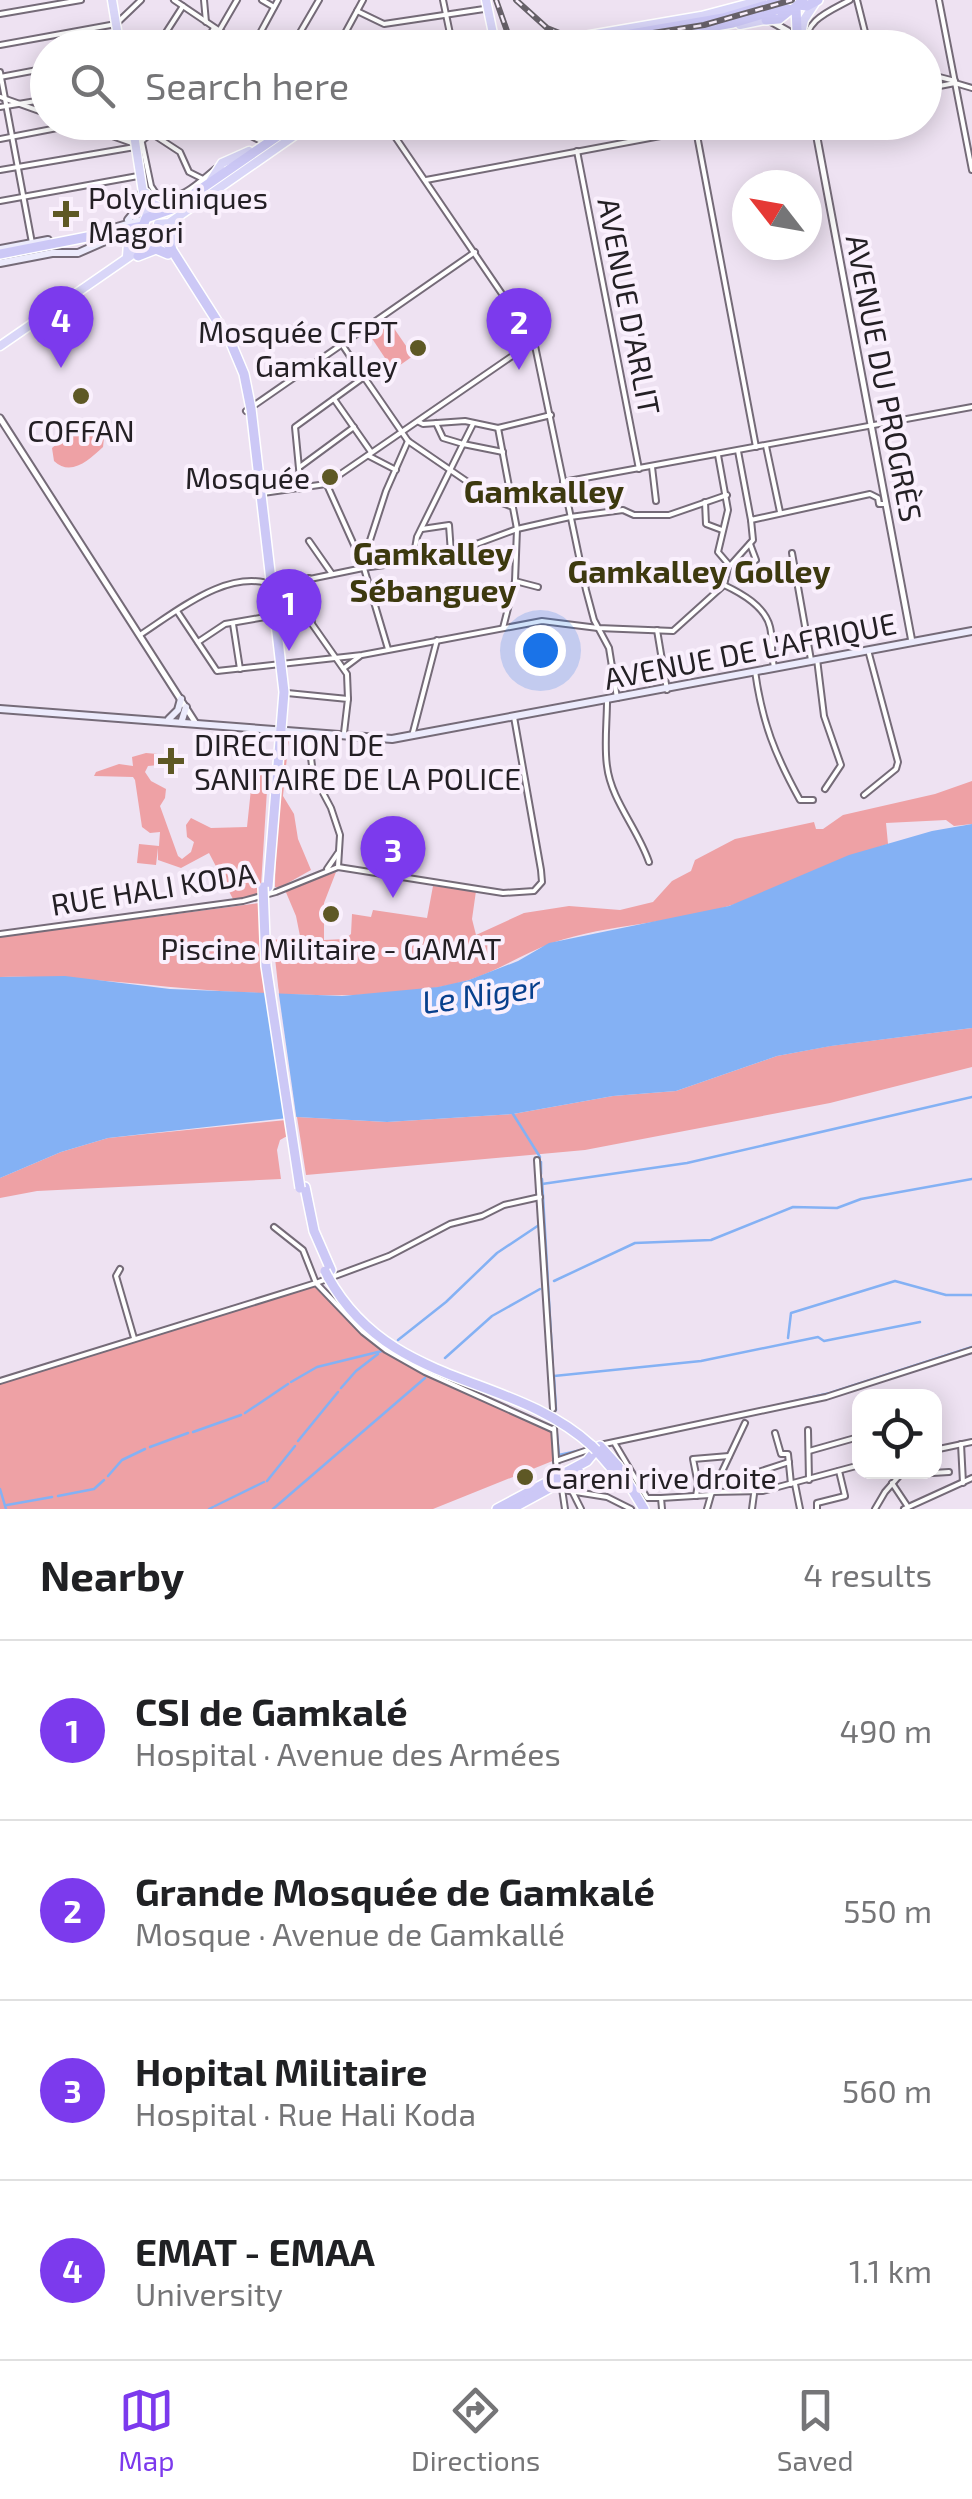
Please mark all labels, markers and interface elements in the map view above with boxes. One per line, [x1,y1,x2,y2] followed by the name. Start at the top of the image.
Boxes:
[30,30,942,140] search box
[65,58,120,113] icon: search
[145,62,349,108] text: Search here
[732,170,822,260] north arrow
[88,179,268,249] place label: Polycliniques Magori
[591,194,669,418] street label: AVENUE D'ARLIT
[53,201,79,227] marker: Polycliniques Magori
[840,232,930,524] street label: AVENUE DU PROGRÈS
[28,286,94,368] pin: 4
[486,288,552,370] pin: 2
[198,313,398,383] place label: Mosquée CFPT Gamkalley
[407,337,429,359] marker: Mosquée CFPT Gamkalley
[70,385,92,407] marker: COFFAN
[27,412,135,448] place label: COFFAN
[185,459,310,495] place label: Mosquée
[319,466,341,488] marker: Mosquée
[464,471,624,510] district label: Gamkalley
[350,533,516,609] district label: Gamkalley Sébanguey
[567,551,831,590] district label: Gamkalley Golley
[256,568,322,651] pin: 1
[601,604,899,696] street label: AVENUE DE L'AFRIQUE
[515,625,566,676] your location
[194,726,521,796] place label: DIRECTION DE SANITAIRE DE LA POLICE
[158,748,184,774] marker: DIRECTION DE SANITAIRE DE LA POLICE
[360,816,426,898] pin: 3
[48,854,258,922] street label: RUE HALI KODA
[320,903,342,925] marker: Piscine Militaire - GAMAT
[161,930,501,966] place label: Piscine Militaire - GAMAT
[419,966,544,1021] water label: Le Niger
[852,1389,942,1479] map controls
[852,1389,942,1479] button: locate
[545,1459,777,1495] place label: Careni rive droite
[514,1466,536,1488] marker: Careni rive droite
[40,1549,184,1599] text: Nearby
[803,1555,932,1593] text: 4 results
[135,1688,408,1734] text: CSI de Gamkalé
[66,1711,79,1749] text: 1
[840,1711,932,1749] text: 490 m
[135,1734,561,1772] text: Hospital · Avenue des Armées
[135,1868,655,1914] text: Grande Mosquée de Gamkalé
[63,1891,82,1929] text: 2
[843,1891,932,1929] text: 550 m
[135,1914,565,1952] text: Mosque · Avenue de Gamkallé
[135,2048,427,2094] text: Hopital Militaire
[63,2071,82,2109] text: 3
[842,2071,932,2109] text: 560 m
[135,2094,476,2132] text: Hospital · Rue Hali Koda
[135,2228,375,2274] text: EMAT - EMAA
[62,2251,83,2289] text: 4
[849,2251,932,2289] text: 1.1 km
[135,2274,283,2312] text: University
[118,2383,174,2477] tab: Map
[411,2383,540,2477] tab: Directions
[777,2383,854,2477] tab: Saved

